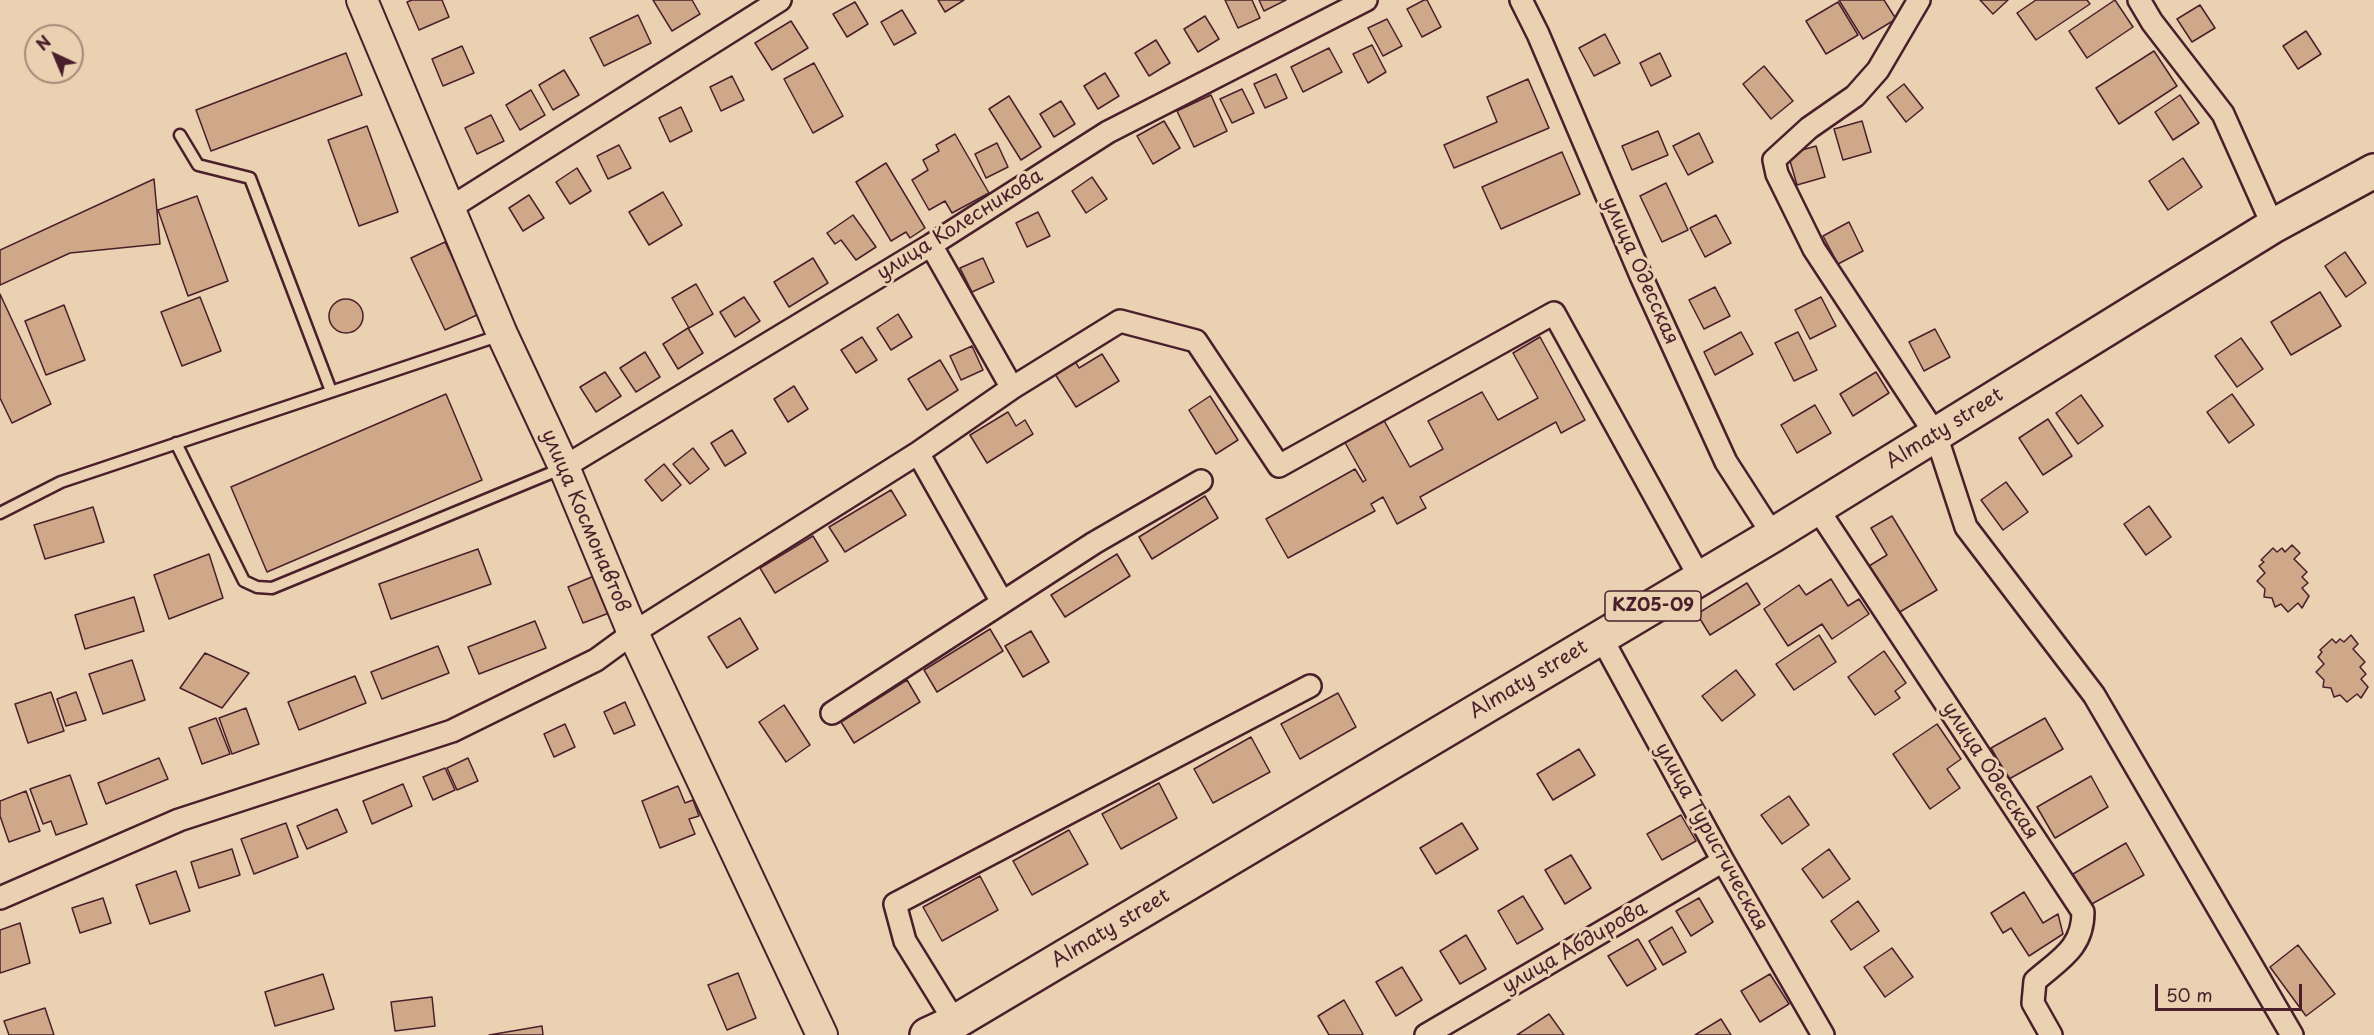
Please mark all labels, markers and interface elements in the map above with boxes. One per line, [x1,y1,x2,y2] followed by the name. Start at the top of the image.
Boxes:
[24,24,84,84] north arrow
[30,29,56,56] text: N
[873,164,1047,286] street label: улица Колесникова
[1597,194,1683,348] street label: улица Одесская
[1882,383,2008,475] street label: Almaty street
[536,426,634,616] street label: улица Космонавтов
[1605,591,1701,621] road number: KZ05-09
[1466,635,1592,725] street label: Almaty street
[1937,698,2043,844] street label: улица Одесская
[1649,739,1773,935] street label: улица Туристическая
[1048,884,1174,974] street label: Almaty street
[1498,897,1652,999] street label: улица Абдирова
[2158,972,2305,1010] scale bar
[2166,981,2213,1008] text: 50 m

